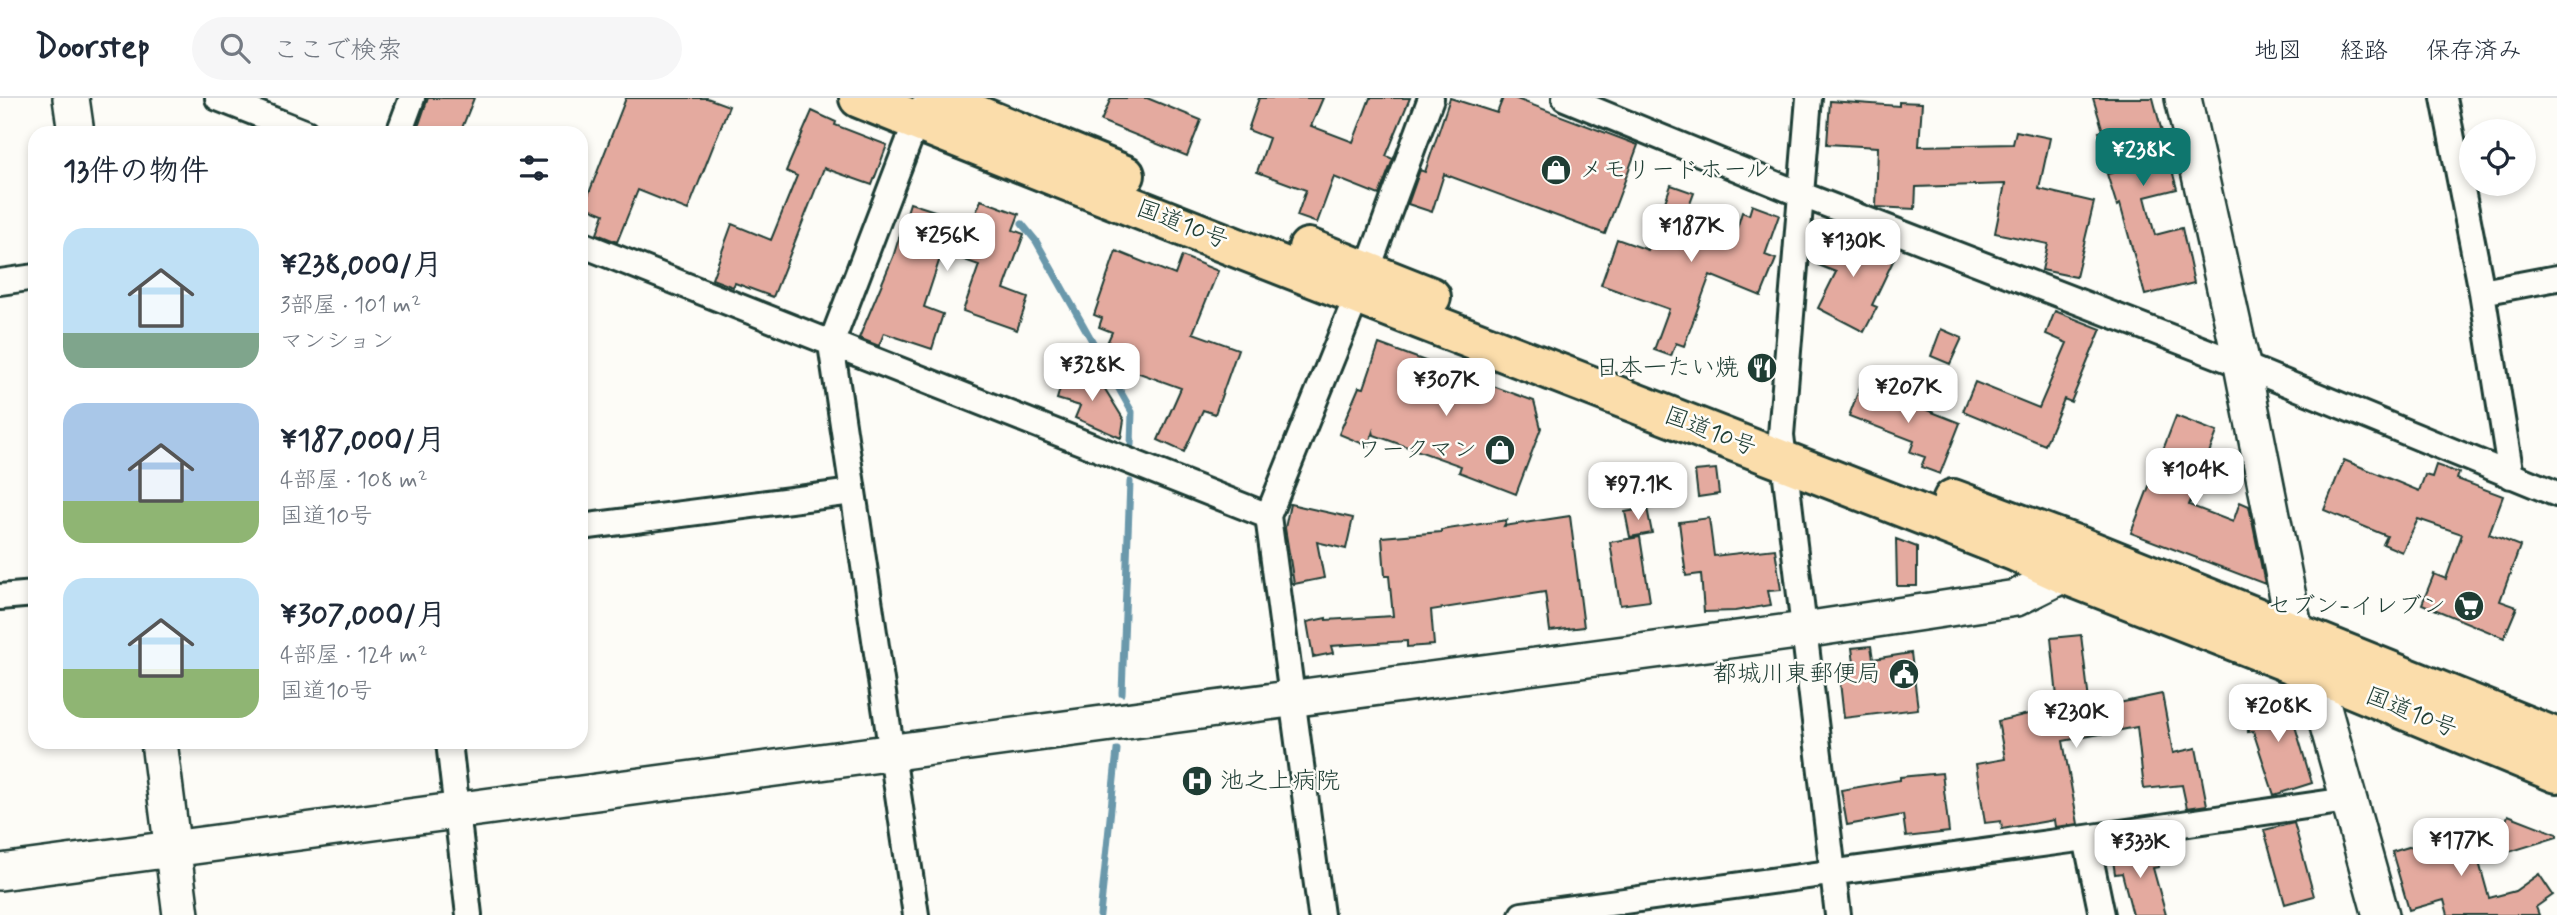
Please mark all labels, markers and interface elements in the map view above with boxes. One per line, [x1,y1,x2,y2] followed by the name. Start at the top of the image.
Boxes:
[192,17,682,80] search box
[35,26,150,70] text: Doorstep
[216,29,254,67] icon: search
[272,34,402,68] text: ここで検索
[2254,36,2302,67] text: 地図
[2340,36,2388,67] text: 経路
[2426,36,2522,67] text: 保存済み
[2459,119,2536,196] map controls
[2459,119,2536,196] button: locate
[2094,129,2192,188] pin: ¥238K
[2112,136,2174,166] text: ¥238K
[515,149,553,187] icon: filters
[63,152,209,191] text: 13件の物件
[1539,153,1573,187] shop icon: メモリードホール
[1579,155,1770,186] place label: メモリードホール
[1131,193,1233,257] street label: 国道10号
[1642,204,1740,264] pin: ¥187K
[1658,212,1724,242] text: ¥187K
[898,214,996,273] pin: ¥256K
[1804,220,1902,279] pin: ¥130K
[915,221,979,251] text: ¥256K
[1821,227,1885,257] text: ¥130K
[280,246,442,285] text: ¥238,000/月
[119,256,203,340] icon: home
[280,291,421,321] text: 3部屋 · 101 m²
[280,327,394,357] text: マンション
[1043,344,1141,403] pin: ¥328K
[1060,351,1124,381] text: ¥328K
[1745,351,1779,385] restaurant icon: 日本一たい焼
[1595,353,1739,384] place label: 日本一たい焼
[1397,358,1495,418] pin: ¥307K
[1413,366,1479,396] text: ¥307K
[1859,366,1957,425] pin: ¥207K
[1875,373,1941,403] text: ¥207K
[1659,400,1761,464] street label: 国道10号
[280,421,445,460] text: ¥187,000/月
[119,431,203,515] icon: home
[1483,433,1517,467] shop icon: ワークマン
[1357,435,1477,466] place label: ワークマン
[2146,448,2244,508] pin: ¥104K
[2162,456,2228,486] text: ¥104K
[1581,462,1695,522] pin: ¥97.1K
[280,466,428,496] text: 4部屋 · 108 m²
[1604,470,1672,500] text: ¥97.1K
[280,502,372,532] text: 国道10号
[2452,589,2486,623] supermarket icon: セブン-イレブン
[2267,591,2446,622] place label: セブン-イレブン
[280,596,446,635] text: ¥307,000/月
[119,606,203,690] icon: home
[280,641,428,671] text: 4部屋 · 124 m²
[1887,657,1921,691] public building icon: 都城川東郵便局
[1713,659,1881,690] place label: 都城川東郵便局
[280,677,372,707] text: 国道10号
[2360,681,2462,745] street label: 国道10号
[2229,684,2327,744] pin: ¥208K
[2027,690,2125,750] pin: ¥230K
[2245,692,2311,722] text: ¥208K
[2044,698,2108,728] text: ¥230K
[1180,764,1214,798] hospital icon: 池之上病院
[1220,766,1340,797] place label: 池之上病院
[2412,818,2510,878] pin: ¥177K
[2091,820,2189,880] pin: ¥333K
[2429,826,2493,856] text: ¥177K
[2111,828,2170,858] text: ¥333K

